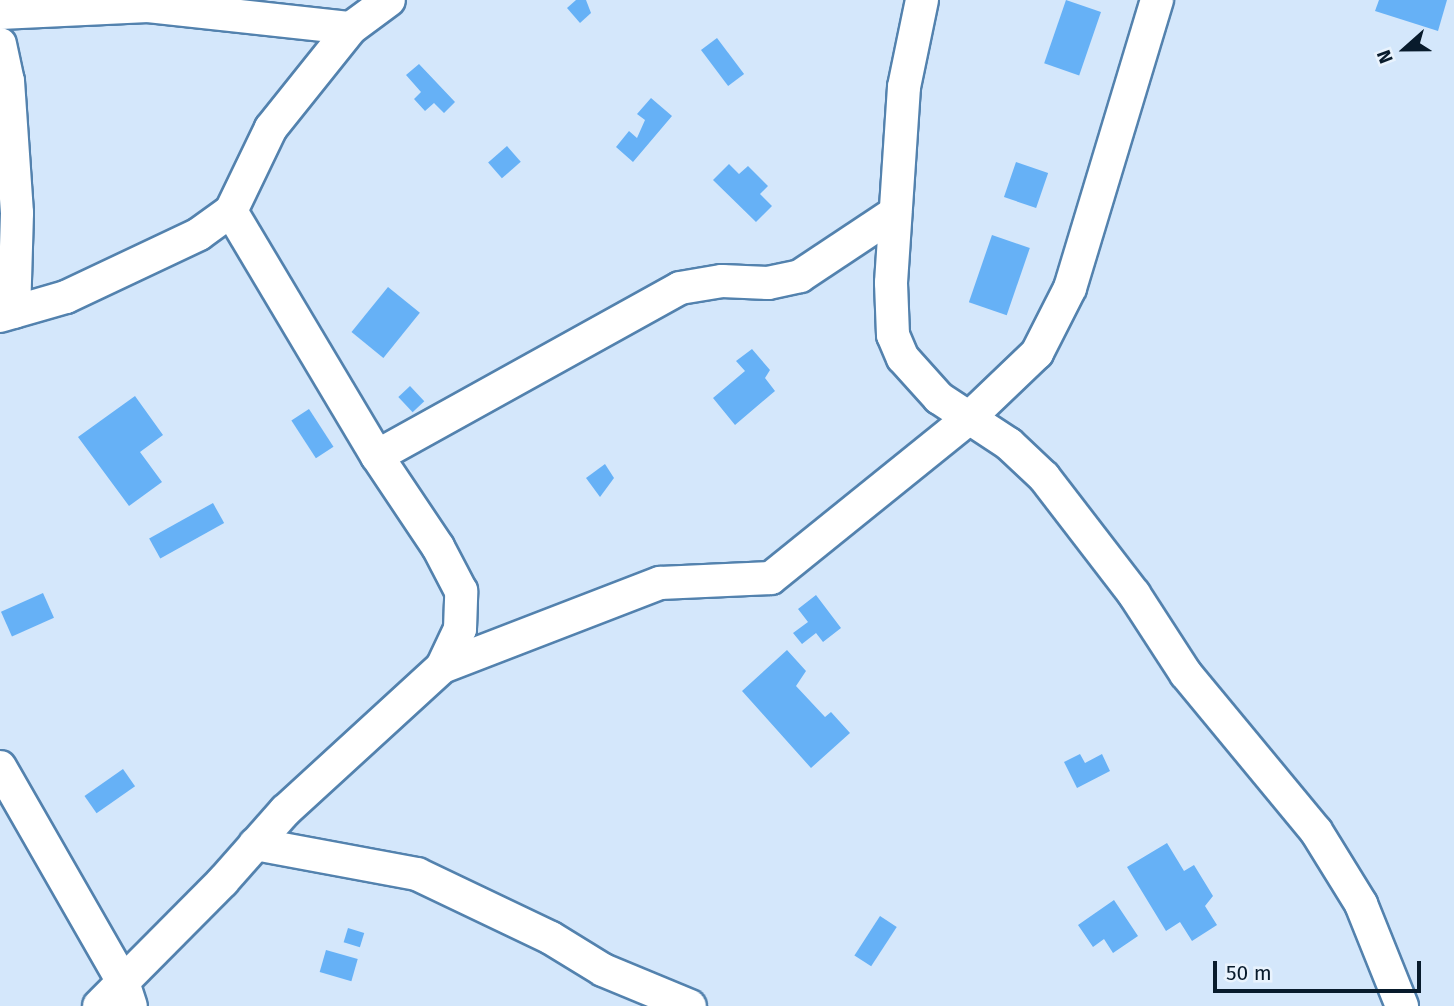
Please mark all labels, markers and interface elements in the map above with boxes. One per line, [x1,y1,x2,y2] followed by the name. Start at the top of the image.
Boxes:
[1370,14,1440,84] north arrow
[1372,47,1398,67] text: N
[1216,946,1424,990] scale bar
[1226,960,1272,986] text: 50 m

